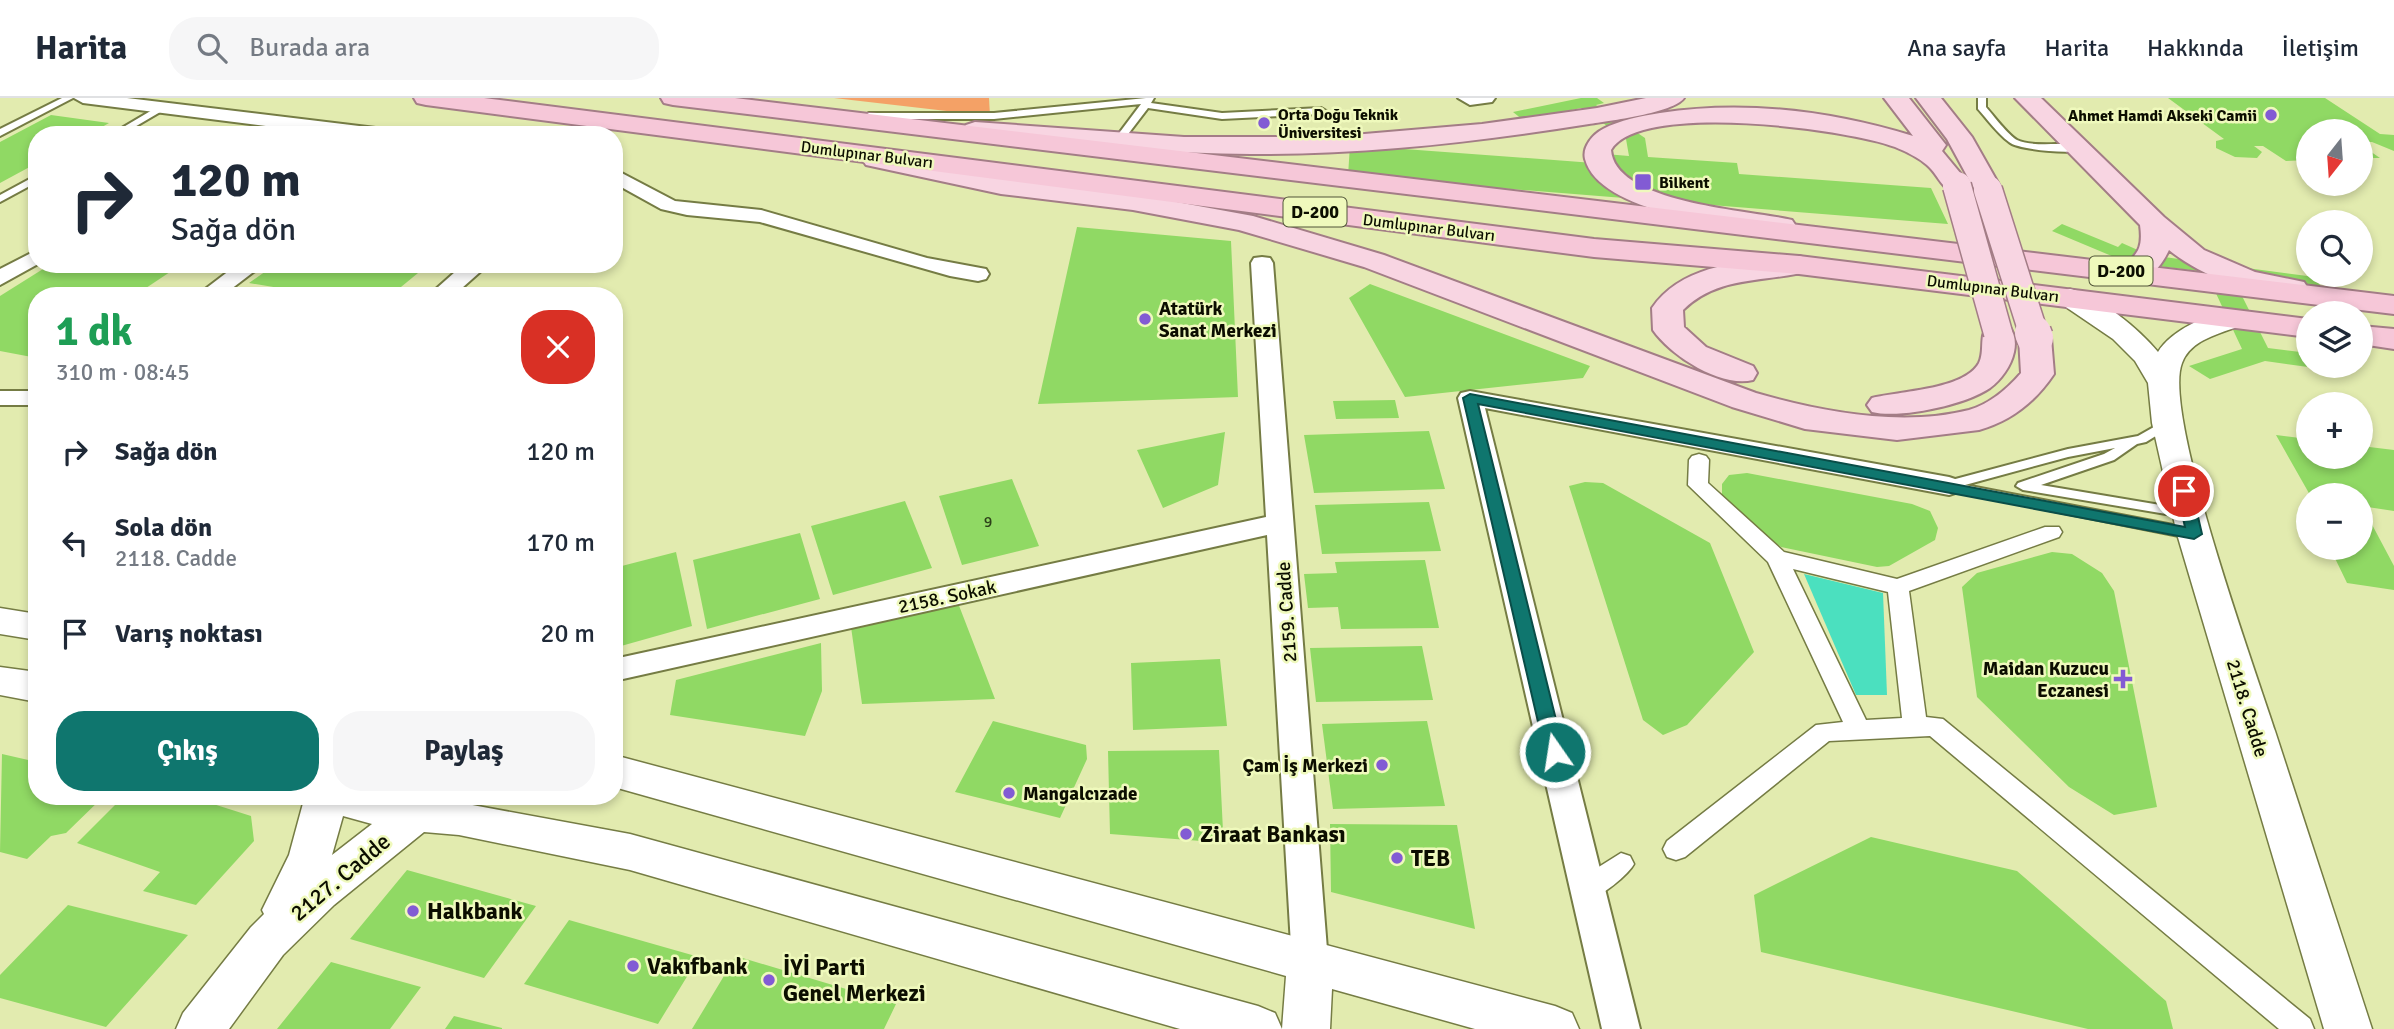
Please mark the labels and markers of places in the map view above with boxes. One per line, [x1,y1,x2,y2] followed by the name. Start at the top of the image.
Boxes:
[1278,105,1399,143] place label: Orta Doğu Teknik Üniversitesi
[2068,106,2257,126] place label: Ahmet Hamdi Akseki Camii
[2263,107,2279,123] marker: Ahmet Hamdi Akseki Camii
[1256,115,1272,131] marker: Orta Doğu Teknik Üniversitesi
[1633,172,1653,192] marker: Bilkent
[1659,173,1709,193] place label: Bilkent
[1159,297,1277,343] place label: Atatürk Sanat Merkezi
[1137,311,1153,327] marker: Atatürk Sanat Merkezi
[2154,461,2214,521] pin
[1983,657,2109,703] place label: Maidan Kuzucu Eczanesi
[2115,671,2131,687] marker: Maidan Kuzucu Eczanesi
[1243,754,1368,778] place label: Çam İş Merkezi
[1374,757,1390,773] marker: Çam İş Merkezi
[1023,782,1137,806] place label: Mangalcızade
[1001,785,1017,801] marker: Mangalcızade
[1200,820,1346,849] place label: Ziraat Bankası
[1178,826,1194,842] marker: Ziraat Bankası
[1411,844,1450,873] place label: TEB
[1389,850,1405,866] marker: TEB
[427,897,523,926] place label: Halkbank
[405,903,421,919] marker: Halkbank
[647,952,748,981] place label: Vakıfbank
[783,953,926,1008] place label: İYİ Parti Genel Merkezi
[625,958,641,974] marker: Vakıfbank
[761,972,777,988] marker: İYİ Parti Genel Merkezi

